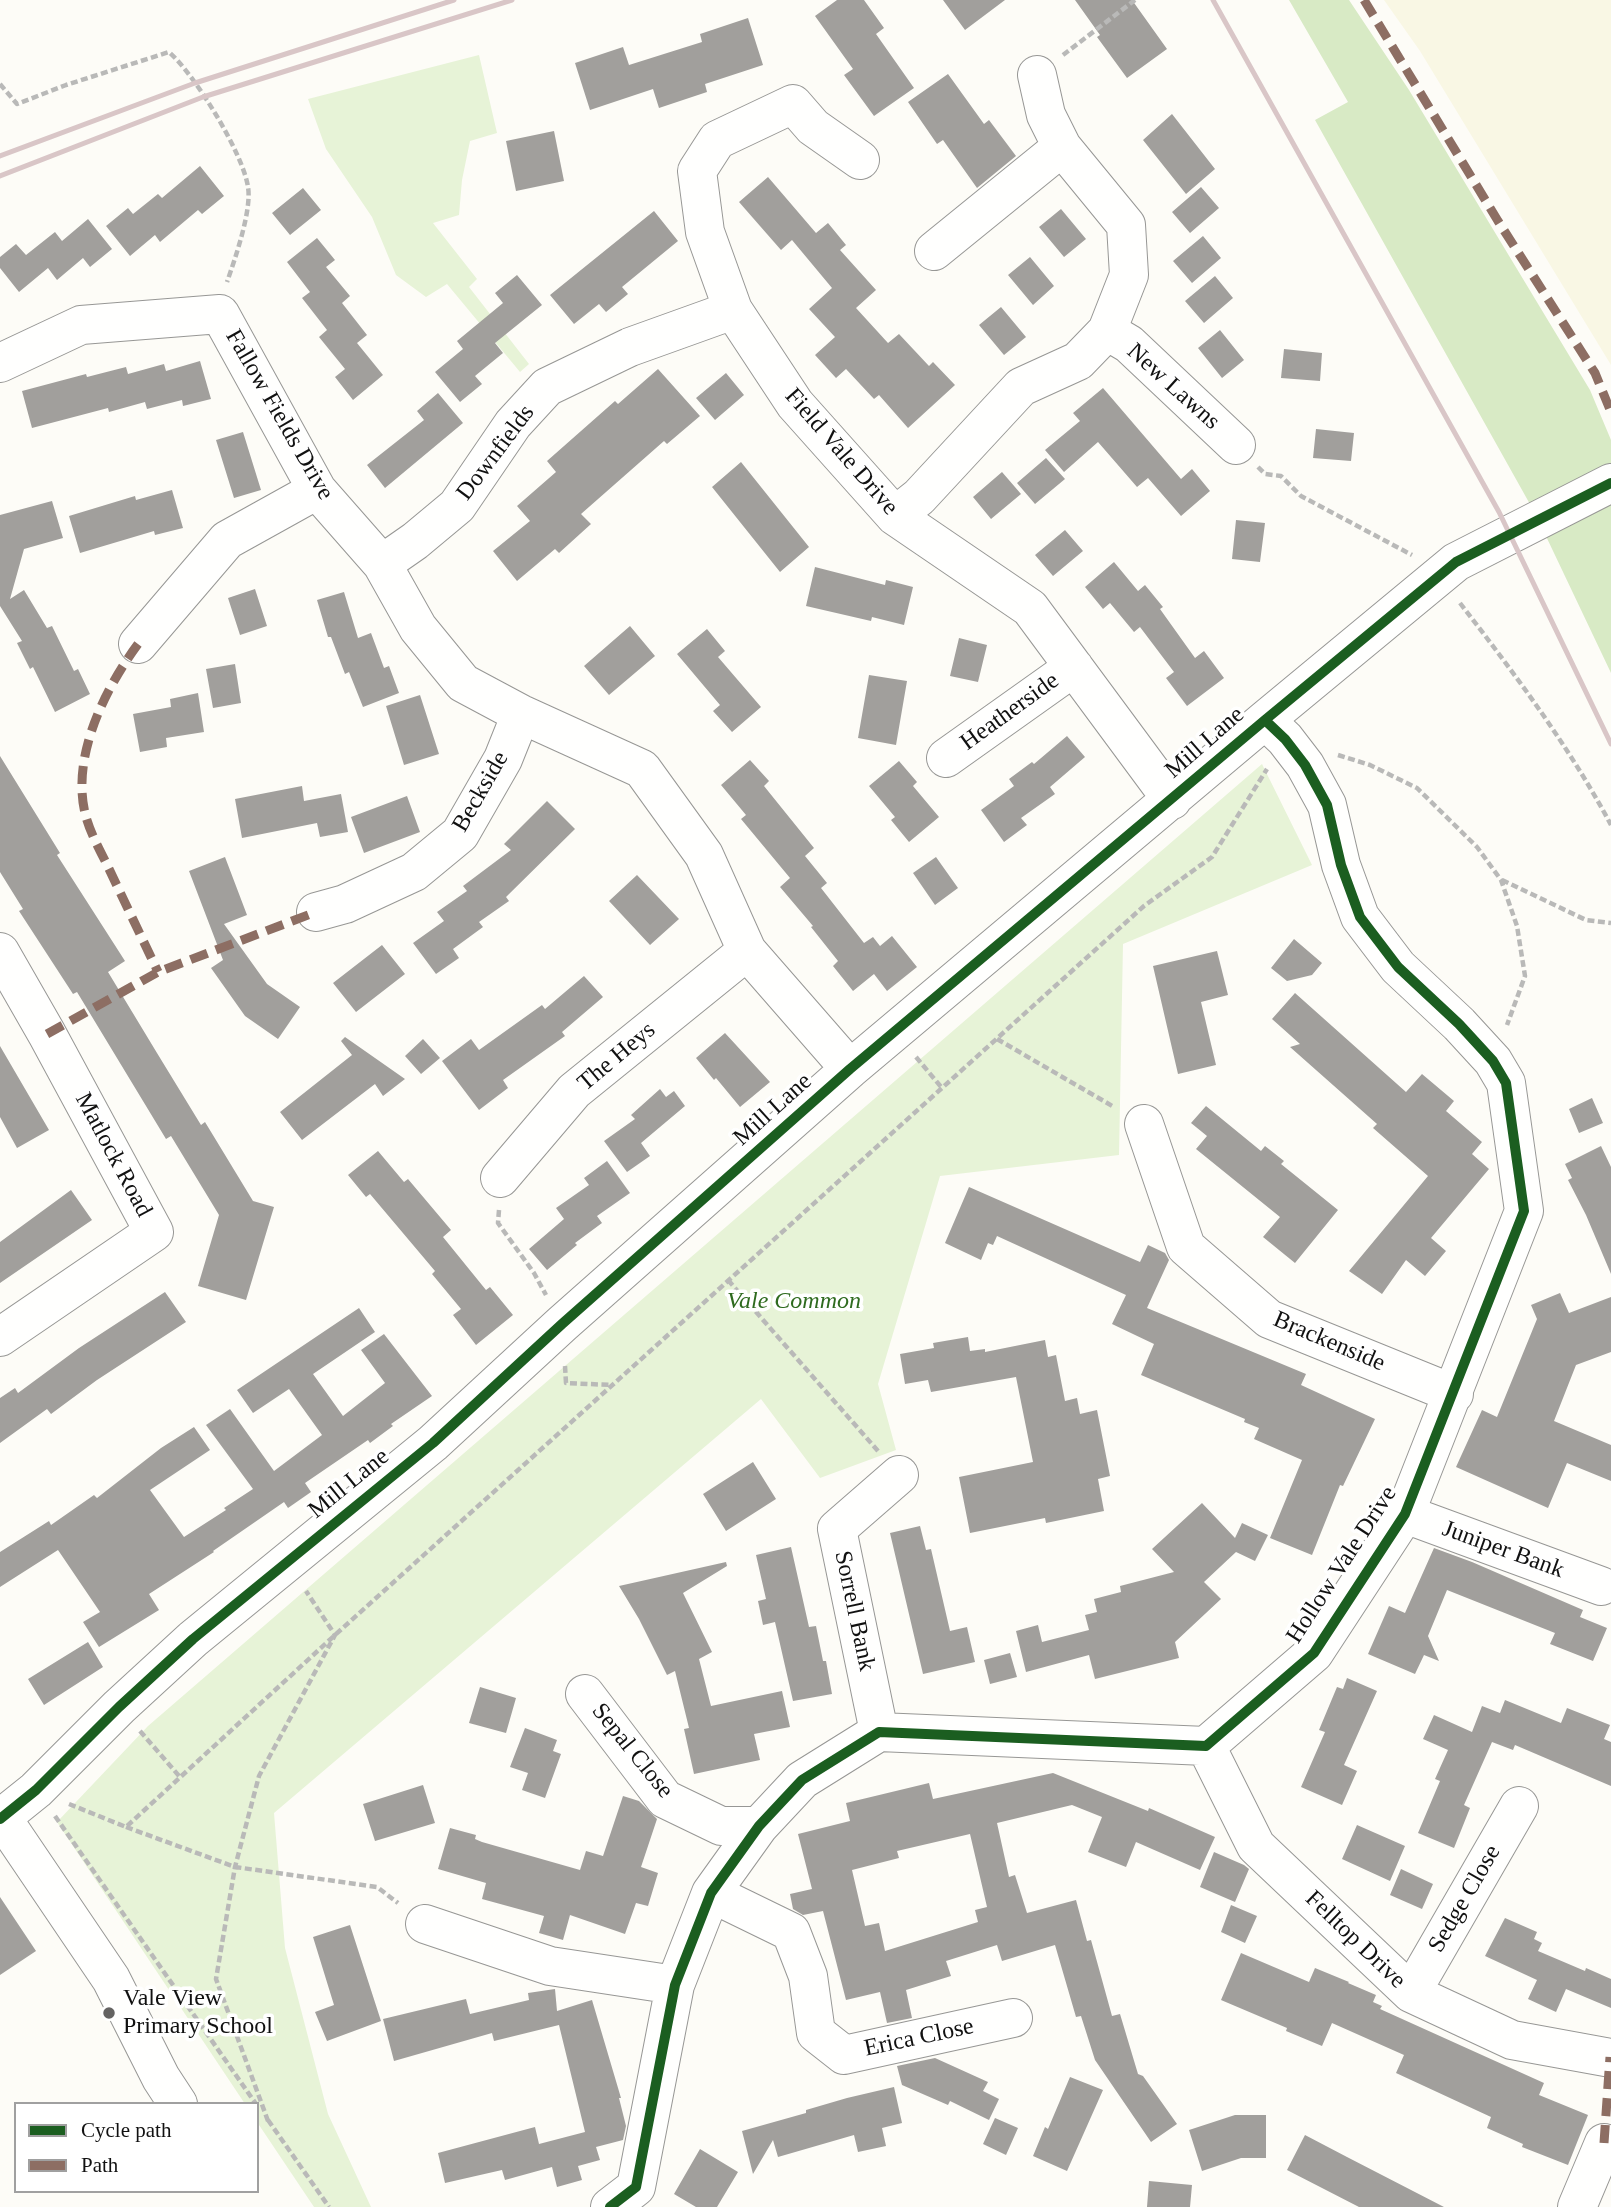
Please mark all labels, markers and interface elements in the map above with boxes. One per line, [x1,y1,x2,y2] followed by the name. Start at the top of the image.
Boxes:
[219,325,339,505] street label: Fallow Fields Drive
[1121,338,1225,436] street label: New Lawns
[778,383,904,521] street label: Field Vale Drive
[451,400,541,506] street label: Downfields
[955,667,1065,757] street label: Heatherside
[1160,701,1250,785] street label: Mill Lane
[447,747,515,837] street label: Beckside
[572,1016,662,1098] street label: The Heys
[728,1067,818,1153] street label: Mill Lane
[68,1088,158,1222] street label: Matlock Road
[727,1288,861,1316] park label: Vale Common
[1269,1306,1389,1378] street label: Brackenside
[303,1443,395,1525] street label: Mill Lane
[1281,1481,1403,1649] street label: Hollow Vale Drive
[1438,1515,1568,1585] street label: Juniper Bank
[827,1548,881,1674] street label: Sorrell Bank
[585,1698,679,1804] street label: Sepal Close
[1423,1840,1507,1958] street label: Sedge Close
[1299,1885,1411,1995] street label: Felltop Drive
[123,1985,273,2041] place label: Vale View Primary School
[101,2005,117,2021] marker: Vale View Primary School
[862,2012,976,2064] street label: Erica Close
[14,2102,259,2193] legend
[81,2118,171,2142] text: Cycle path
[81,2153,118,2177] text: Path

